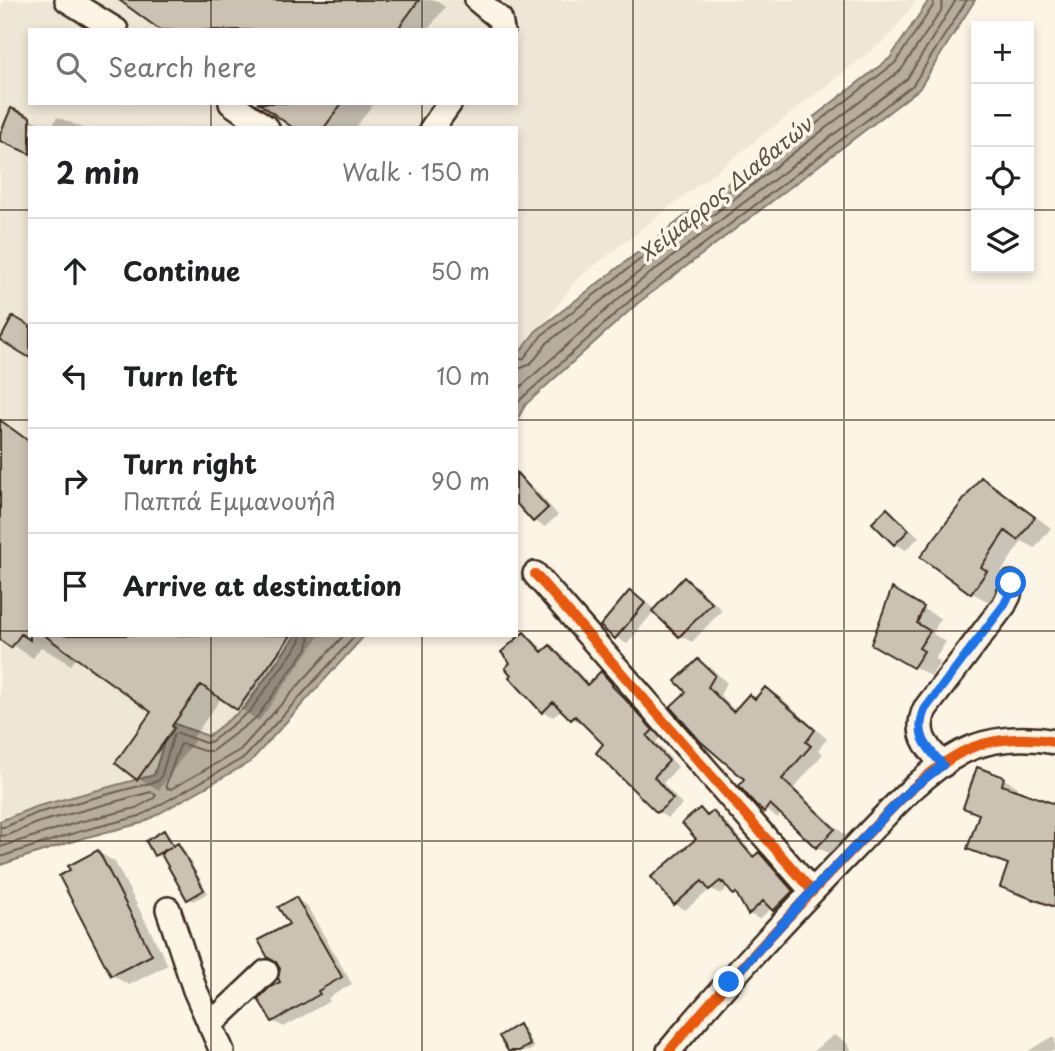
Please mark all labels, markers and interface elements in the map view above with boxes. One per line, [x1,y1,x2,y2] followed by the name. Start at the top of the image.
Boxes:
[971,21,1034,273] map controls
[971,21,1034,84] button: +
[28,28,518,105] search box
[108,47,257,86] text: Search here
[52,48,90,86] icon: search
[971,84,1034,147] button: −
[631,107,819,268] water label: Χείμαρρος Διαβατών
[971,147,1034,210] button: locate
[56,149,140,194] text: 2 min
[342,154,490,189] text: Walk · 150 m
[971,210,1034,273] button: layers
[123,251,240,290] text: Continue
[56,252,94,290] icon: ahead
[430,253,490,288] text: 50 m
[123,356,238,395] text: Turn left
[56,357,94,395] icon: left
[436,358,490,393] text: 10 m
[123,444,257,483] text: Turn right
[56,462,94,500] icon: right
[431,463,490,498] text: 90 m
[123,483,336,518] text: Παππά Εμμανουήλ
[123,566,402,605] text: Arrive at destination
[56,567,94,605] icon: arrive
[995,567,1026,598] route start
[713,966,744,997] route end

